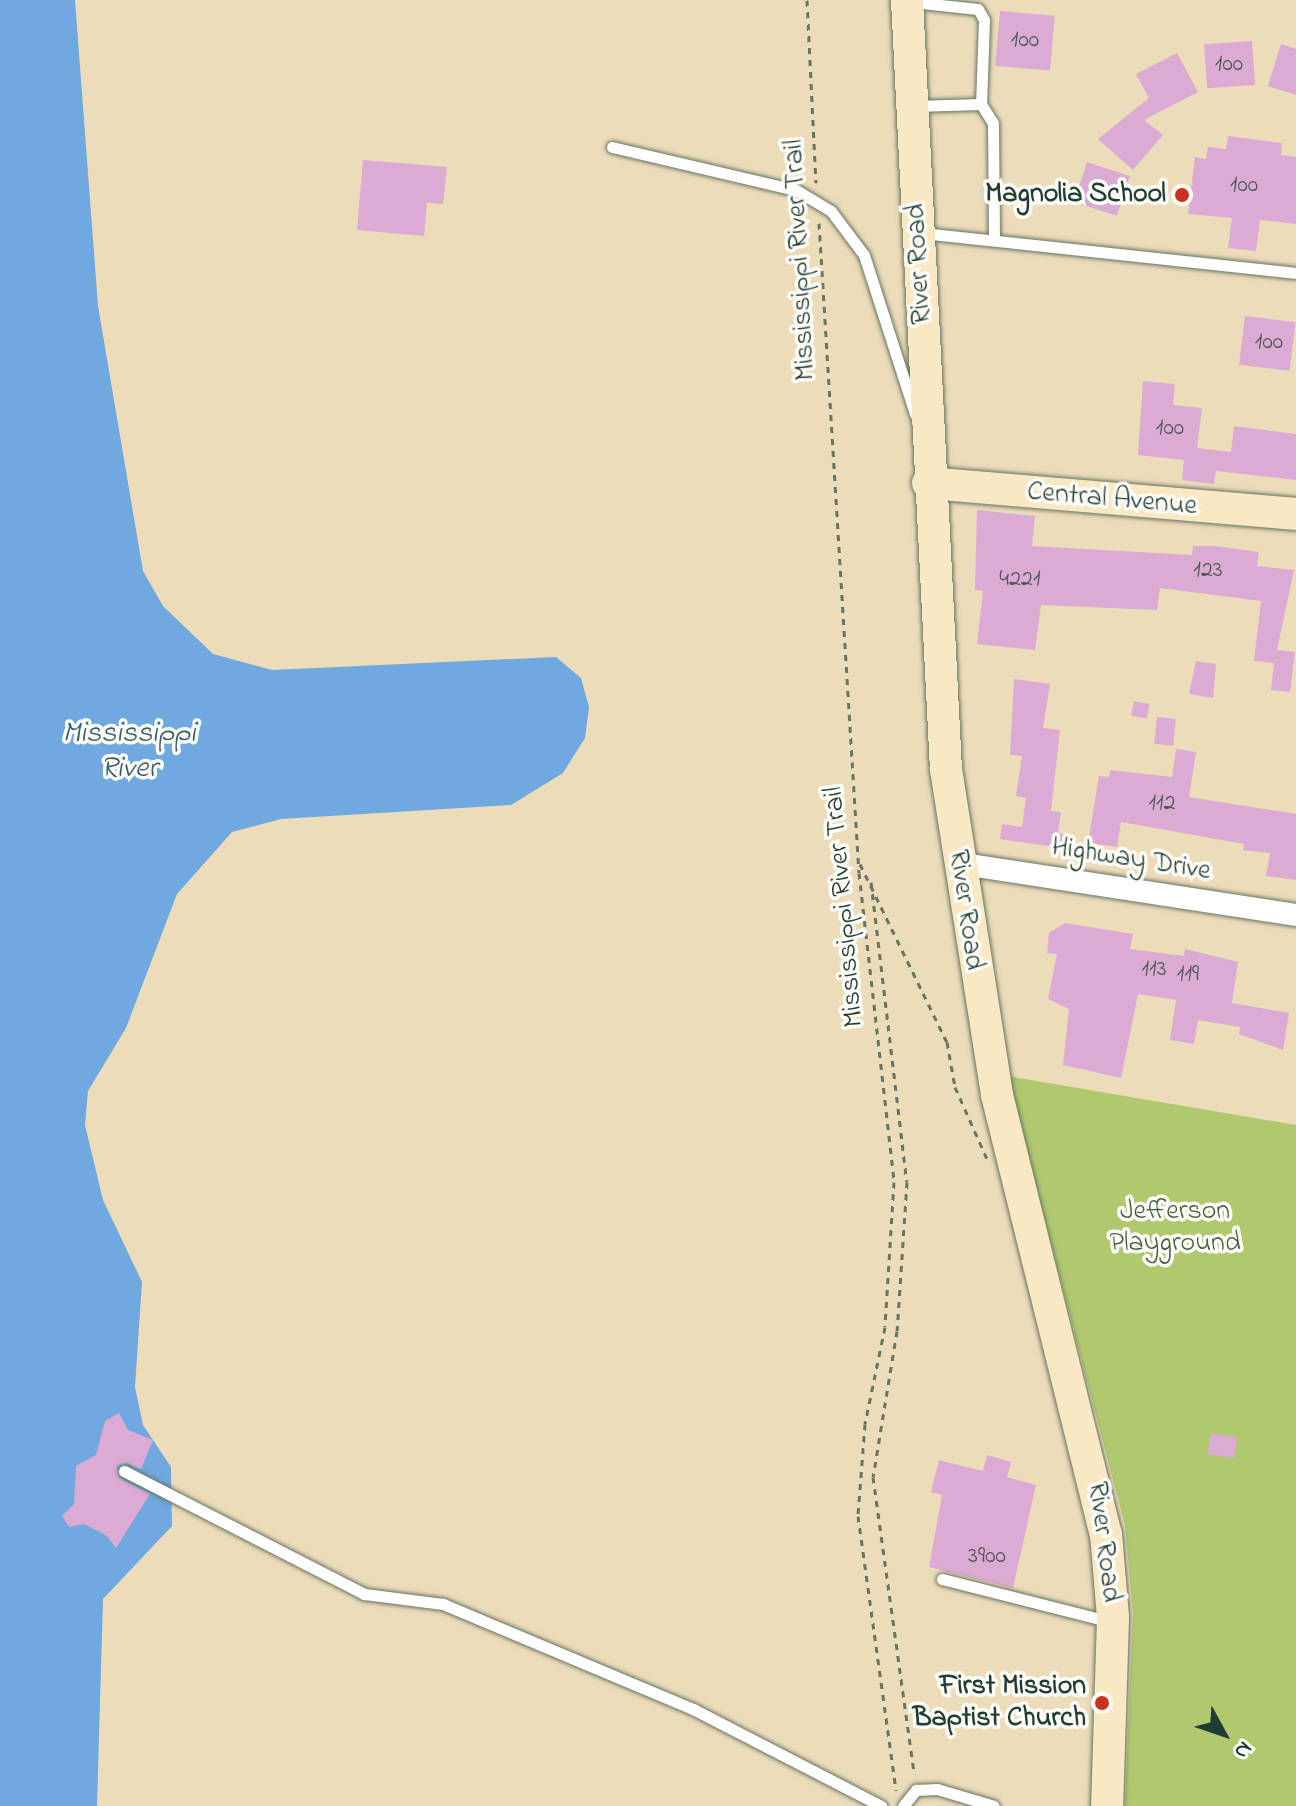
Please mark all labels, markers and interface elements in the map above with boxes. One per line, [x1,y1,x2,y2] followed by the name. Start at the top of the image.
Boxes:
[1011,27,1039,55] house number: 100
[1215,51,1243,79] house number: 100
[778,138,824,382] street label: Mississippi River Trail
[1230,172,1258,200] house number: 100
[985,178,1166,212] place label: Magnolia School
[1173,186,1191,204] marker: Magnolia School
[900,203,940,325] street label: River Road
[1255,329,1283,357] house number: 100
[1156,415,1184,443] house number: 100
[1026,476,1198,524] street label: Central Avenue
[1193,557,1223,585] house number: 123
[999,566,1041,594] house number: 4221
[62,716,196,786] water label: Mississippi River
[818,785,872,1029] street label: Mississippi River Trail
[1148,790,1176,818] house number: 112
[1049,831,1213,889] street label: Highway Drive
[940,848,990,972] street label: River Road
[1141,956,1167,984] house number: 113
[1177,961,1199,989] house number: 119
[1109,1195,1241,1261] park label: Jefferson Playground
[1079,1480,1127,1604] street label: River Road
[968,1543,1006,1571] house number: 3900
[913,1670,1086,1736] place label: First Mission Baptist Church
[1093,1694,1111,1712] marker: First Mission Baptist Church
[1184,1694,1264,1774] north arrow
[1225,1733,1259,1765] text: N

